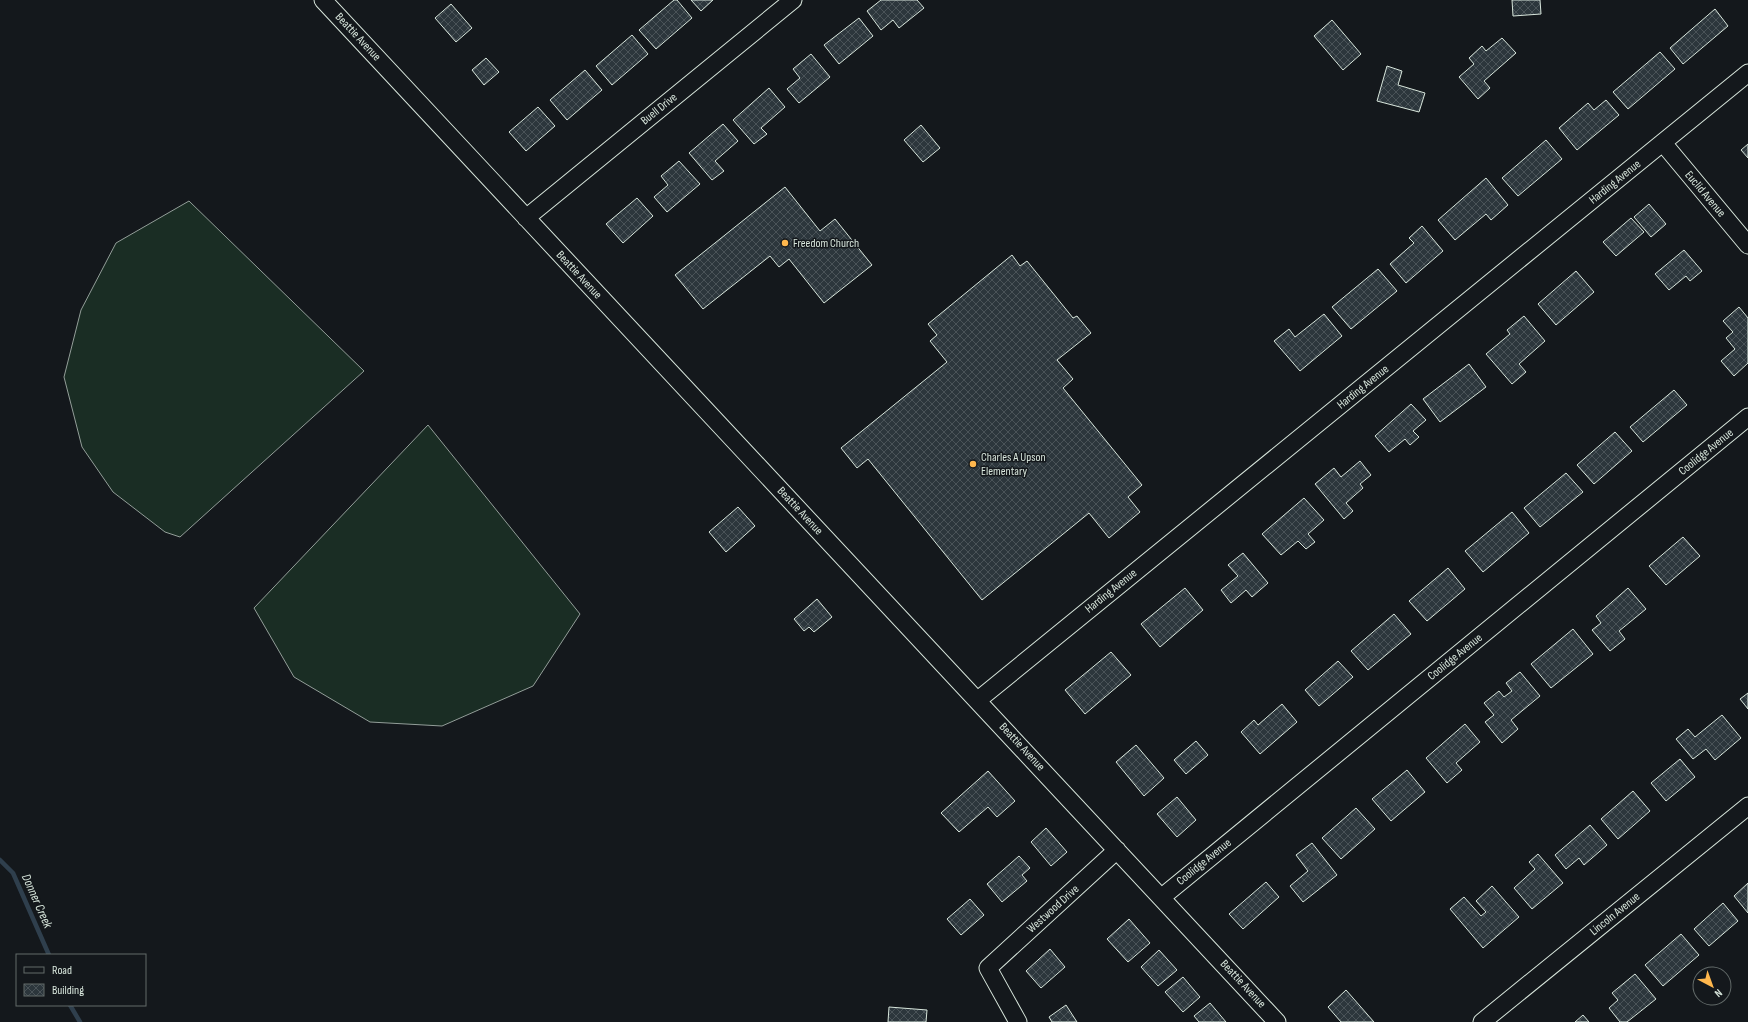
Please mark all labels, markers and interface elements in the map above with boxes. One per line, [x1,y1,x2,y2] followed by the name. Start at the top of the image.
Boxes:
[332,10,384,64] street label: Beattie Avenue
[638,90,680,128] street label: Buell Drive
[1586,156,1644,207] street label: Harding Avenue
[1681,168,1729,220] street label: Euclid Avenue
[793,236,859,251] place label: Freedom Church
[780,238,790,248] marker: Freedom Church
[553,248,605,302] street label: Beattie Avenue
[1334,361,1392,412] street label: Harding Avenue
[1676,425,1737,479] street label: Coolidge Avenue
[981,450,1046,479] place label: Charles A Upson Elementary
[968,459,978,469] marker: Charles A Upson Elementary
[774,484,826,538] street label: Beattie Avenue
[1082,565,1140,616] street label: Harding Avenue
[1425,630,1486,684] street label: Coolidge Avenue
[996,720,1048,774] street label: Beattie Avenue
[1174,835,1235,889] street label: Coolidge Avenue
[18,871,57,932] water label: Donner Creek
[1024,882,1082,936] street label: Westwood Drive
[1587,889,1643,939] street label: Lincoln Avenue
[16,954,146,1006] legend
[1217,957,1269,1011] street label: Beattie Avenue
[52,963,72,978] text: Road
[1692,966,1732,1006] north arrow
[52,983,84,998] text: Building
[1712,986,1725,1000] text: N

